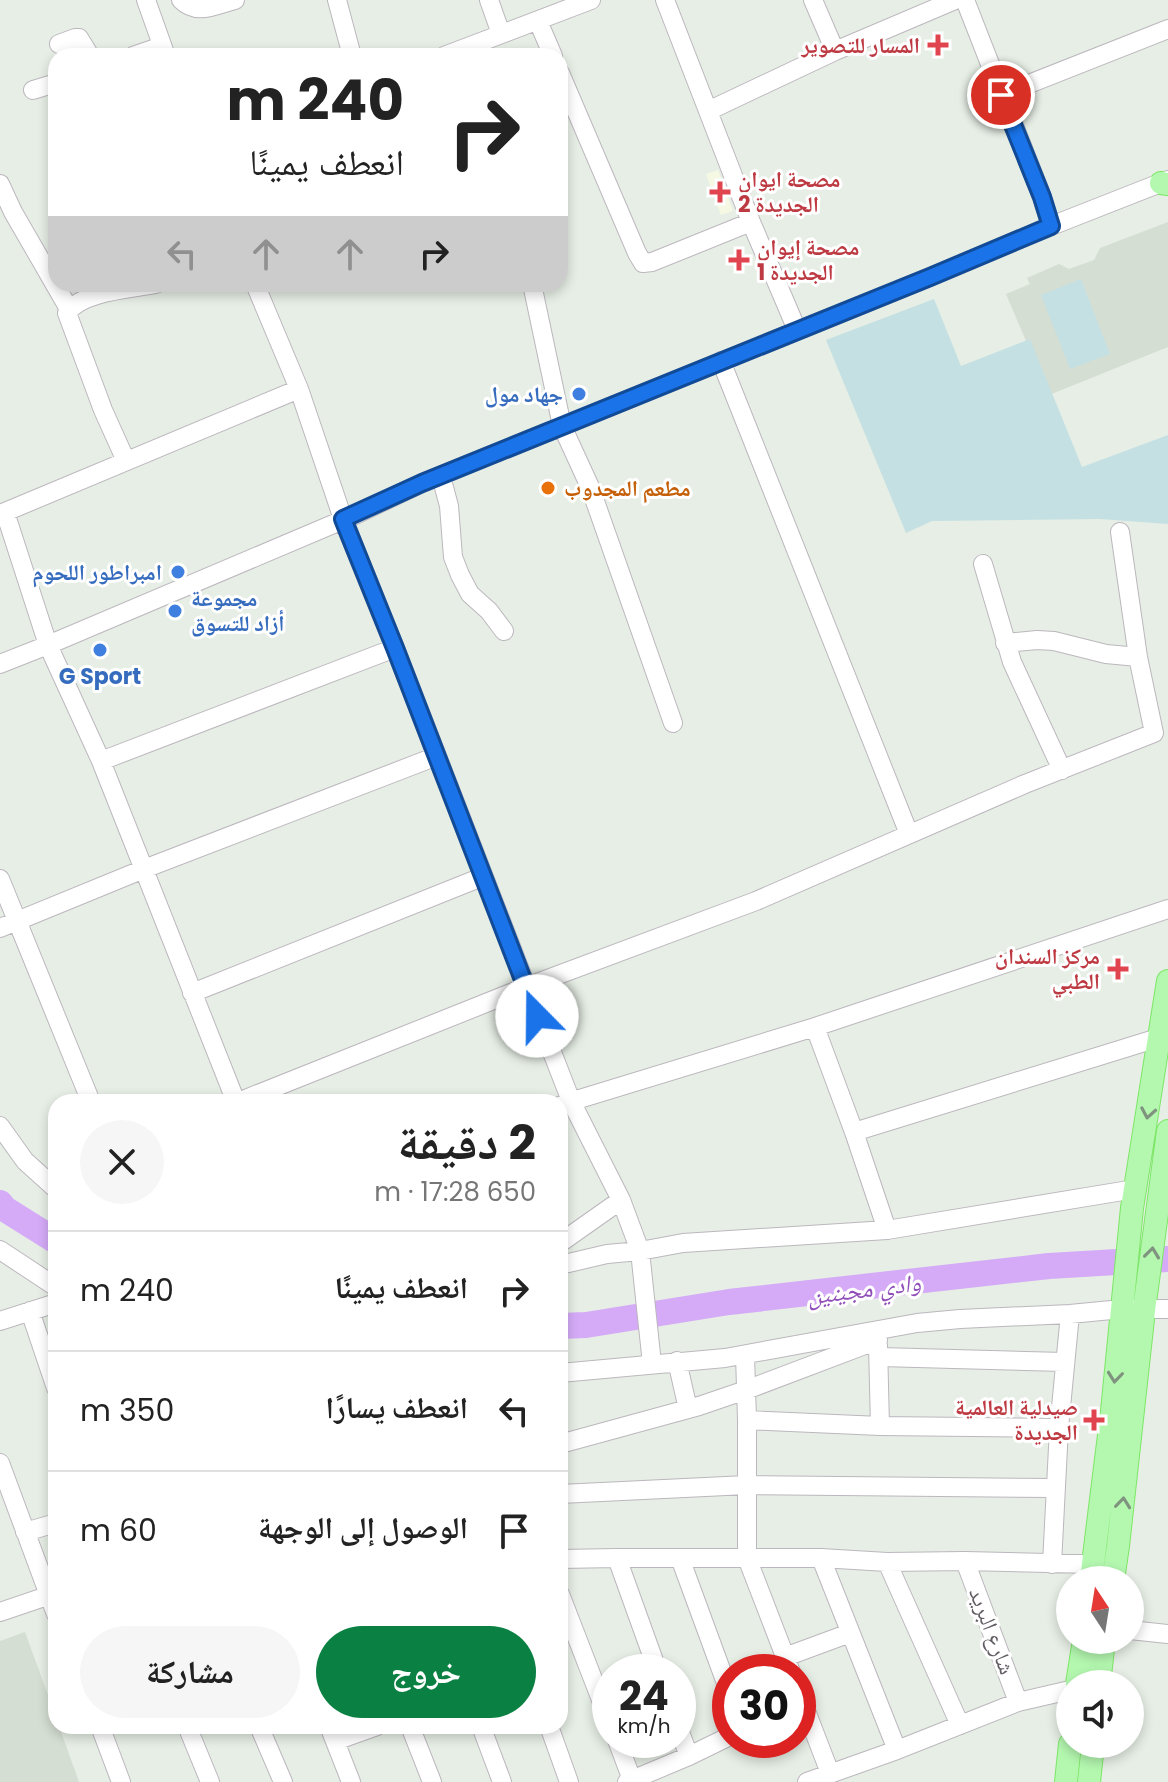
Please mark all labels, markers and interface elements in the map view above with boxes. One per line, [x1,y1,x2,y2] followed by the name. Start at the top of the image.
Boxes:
[801,30,920,61] place label: المسار للتصوير
[927,34,949,56] marker: المسار للتصوير
[226,61,404,140] text: 240 m
[967,61,1035,129] pin
[979,73,1023,117] icon: arrive
[432,80,536,184] icon: right
[249,137,404,188] text: انعطف يمينًا
[738,164,840,220] place label: مصحة ايوان الجديدة 2
[709,181,731,203] marker: مصحة ايوان الجديدة 2
[160,232,204,276] icon: left
[244,232,288,276] icon: ahead
[328,232,372,276] icon: ahead
[412,232,456,276] icon: right
[757,232,859,288] place label: مصحة إيوان الجديدة 1
[728,249,750,271] marker: مصحة إيوان الجديدة 1
[485,379,563,410] place label: جهاد مول
[570,385,588,403] marker: جهاد مول
[564,473,691,504] place label: مطعم المجدوب
[539,479,557,497] marker: مطعم المجدوب
[32,557,162,588] place label: امبراطور اللحوم
[169,563,187,581] marker: امبراطور اللحوم
[191,583,285,639] place label: مجموعة أزاد للتسوق
[166,602,184,620] marker: مجموعة أزاد للتسوق
[91,641,109,659] marker: G Sport
[59,661,141,692] place label: G Sport
[995,941,1100,998] place label: مركز السندان الطبي
[1107,958,1129,980] marker: مركز السندان الطبي
[495,974,579,1058] position arrow
[1140,1107,1157,1120] one-way arrow
[398,1109,536,1176] text: 2 دقيقة
[80,1120,164,1204] button: close
[374,1174,536,1210] text: 650 m · 17:28
[1143,1246,1160,1259] one-way arrow
[334,1266,468,1309] text: انعطف يمينًا
[805,1266,923,1315] water label: وادي مجينين
[80,1269,174,1312] text: 240 m
[492,1269,536,1313] icon: right
[1107,1371,1124,1384] one-way arrow
[326,1386,468,1429] text: انعطف يسارًا
[80,1389,174,1432] text: 350 m
[492,1389,536,1433] icon: left
[955,1392,1078,1448] place label: صيدلية العالمية الجديدة
[1085,1411,1103,1429] marker: صيدلية العالمية الجديدة
[1114,1496,1131,1510] one-way arrow
[258,1506,468,1549] text: الوصول إلى الوجهة
[80,1509,157,1552] text: 60 m
[492,1509,536,1553] icon: arrive
[1056,1566,1144,1654] north arrow
[1056,1566,1144,1758] map controls
[961,1583,1023,1679] street label: شارع البريد
[80,1626,300,1718] button: مشاركة
[316,1626,536,1718] button: خروج
[712,1654,816,1758] speed limit sign: 30
[619,1668,669,1724] text: 24
[1056,1670,1144,1758] button: sound
[617,1712,671,1740] text: km/h

